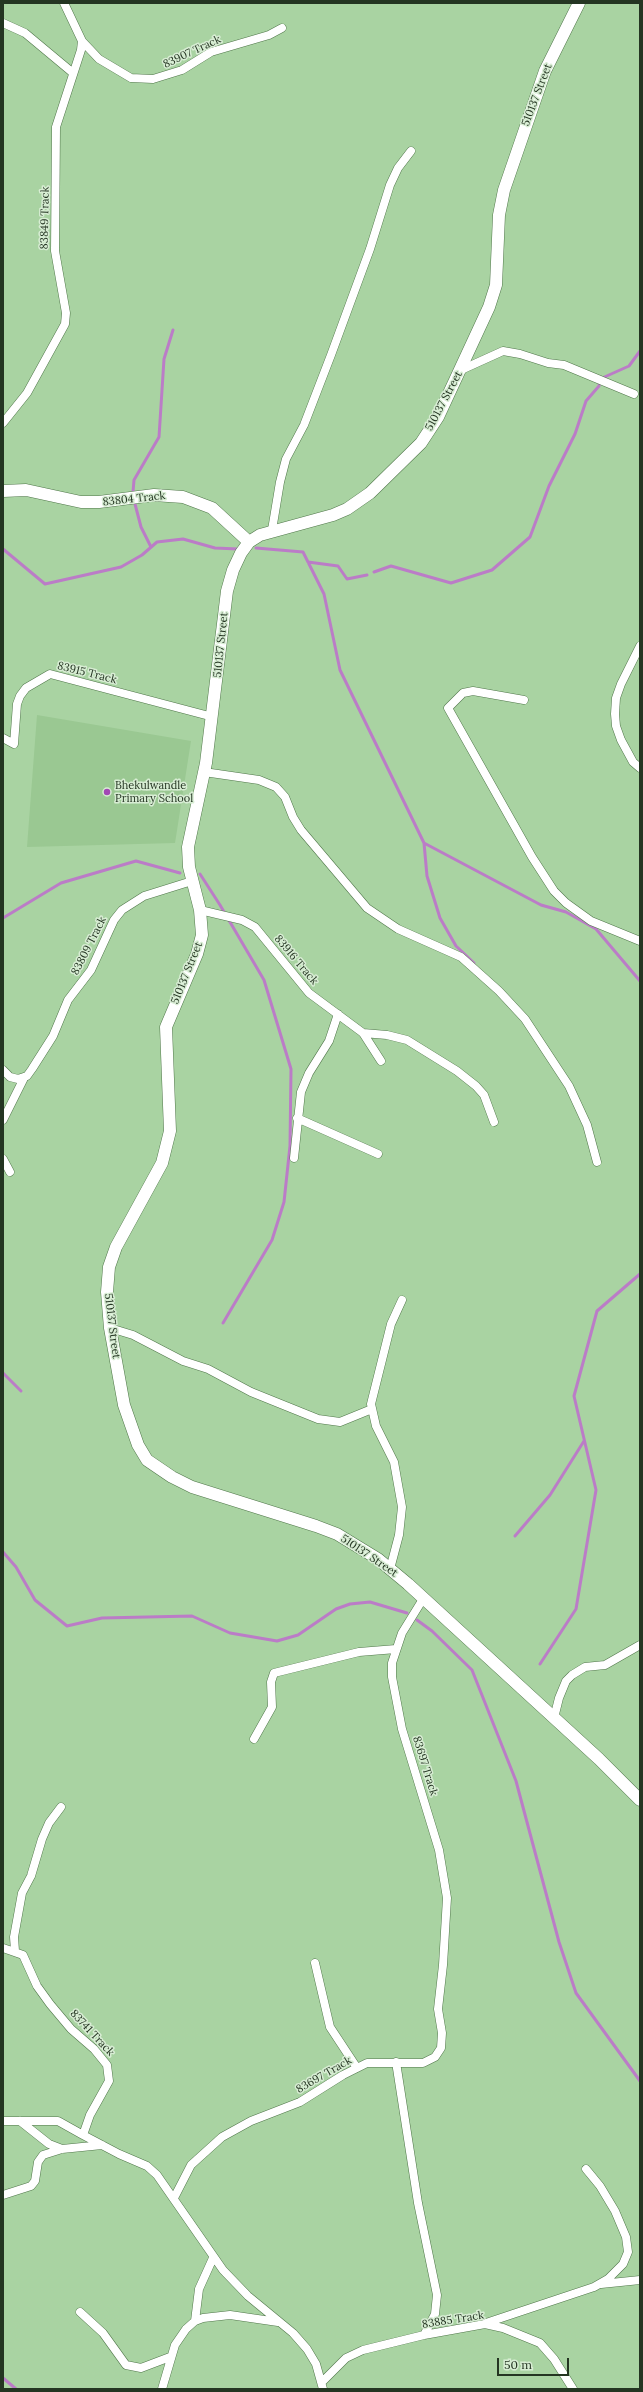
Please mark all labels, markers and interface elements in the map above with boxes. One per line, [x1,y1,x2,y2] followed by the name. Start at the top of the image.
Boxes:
[161,33,223,71] street label: 83907 Track
[519,62,555,128] street label: 510137 Street
[38,187,52,249] street label: 83849 Track
[423,369,465,433] street label: 510137 Street
[102,489,166,509] street label: 83804 Track
[211,612,231,678] street label: 510137 Street
[56,659,118,687] street label: 83915 Track
[115,779,193,805] place label: Bhekulwandle Primary School
[102,787,112,797] marker: Bhekulwandle Primary School
[69,915,109,977] street label: 83809 Track
[271,932,321,988] street label: 83916 Track
[169,940,205,1006] street label: 510137 Street
[101,1293,123,1359] street label: 510137 Street
[338,1532,400,1580] street label: 510137 Street
[410,1735,440,1797] street label: 83697 Track
[67,2007,117,2059] street label: 83741 Track
[294,2054,354,2096] street label: 83697 Track
[421,2309,485,2331] street label: 83885 Track
[499,2350,571,2376] scale bar
[504,2357,532,2372] text: 50 m

